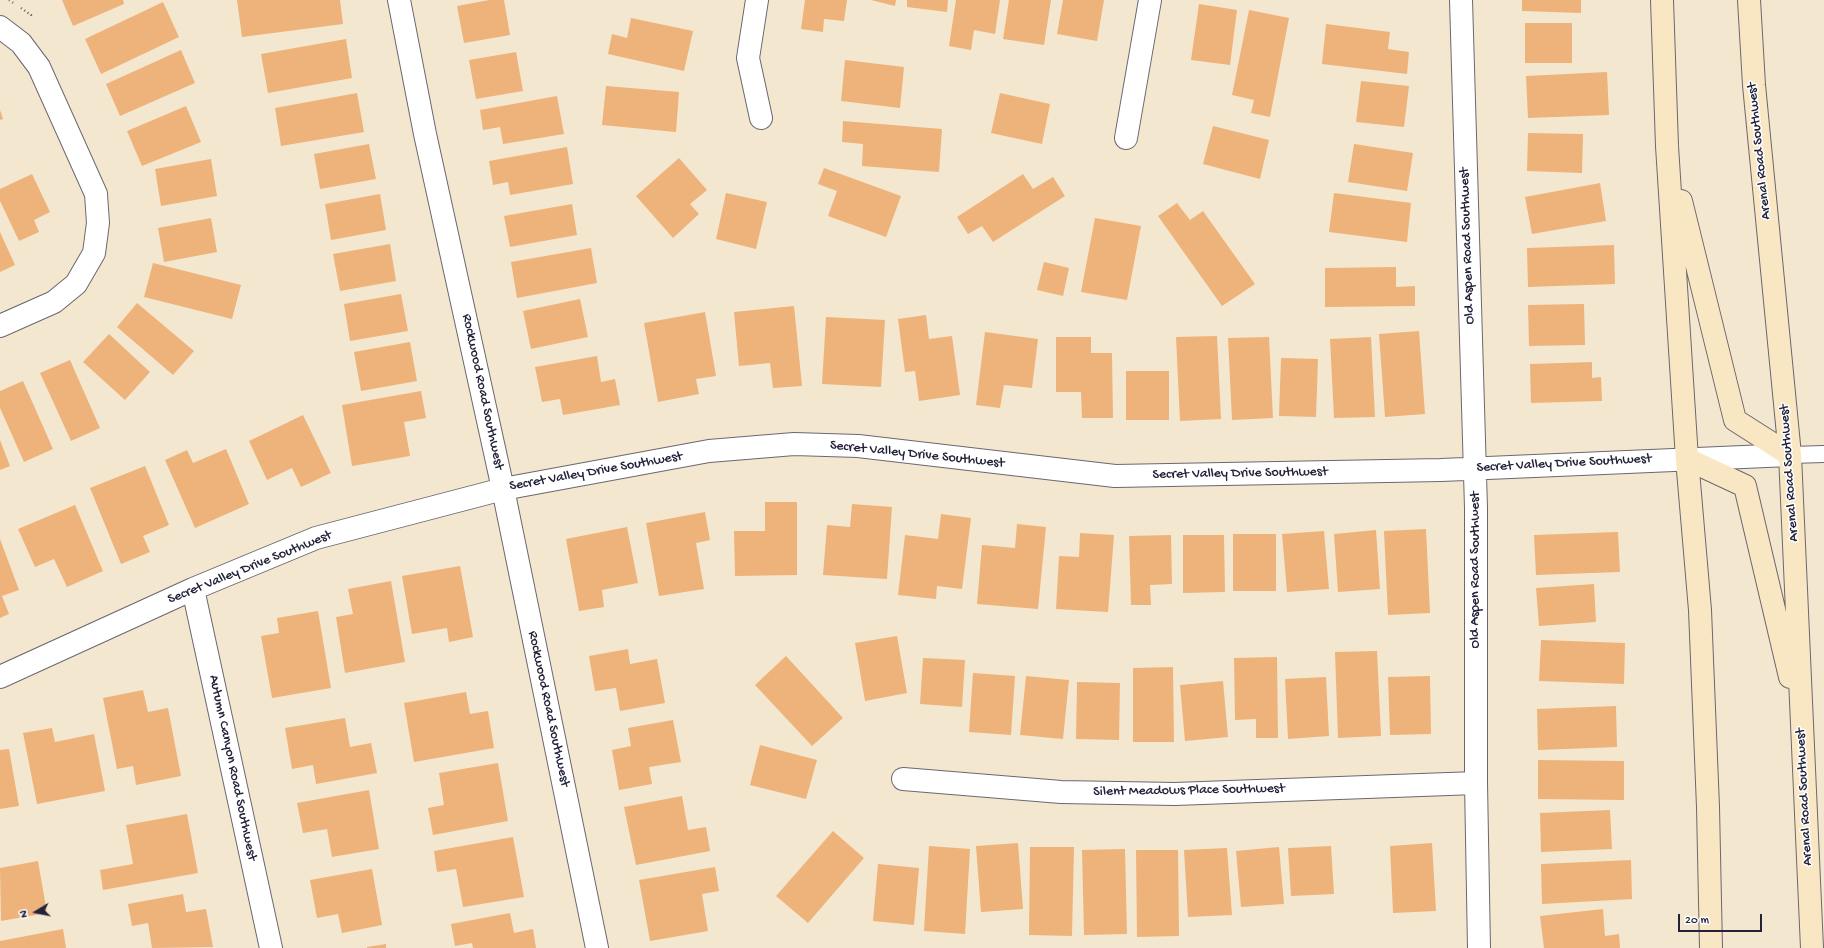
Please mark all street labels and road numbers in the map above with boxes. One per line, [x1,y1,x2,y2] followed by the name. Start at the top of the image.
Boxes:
[1744,82,1776,220] street label: Arenal Road Southwest
[1457,167,1479,325] street label: Old Aspen Road Southwest
[457,313,507,471] street label: Rockwood Road Southwest
[1777,404,1803,542] street label: Arenal Road Southwest
[829,437,1005,473] street label: Secret Valley Drive Southwest
[508,449,684,495] street label: Secret Valley Drive Southwest
[1476,451,1652,477] street label: Secret Valley Drive Southwest
[1152,464,1328,484] street label: Secret Valley Drive Southwest
[1468,492,1484,648] street label: Old Aspen Road Southwest
[166,527,334,609] street label: Secret Valley Drive Southwest
[523,630,573,788] street label: Rockwood Road Southwest
[204,674,260,862] street label: Autumn Canyon Road Southwest
[1793,728,1817,866] street label: Arenal Road Southwest
[1093,781,1285,801] street label: Silent Meadows Place Southwest

